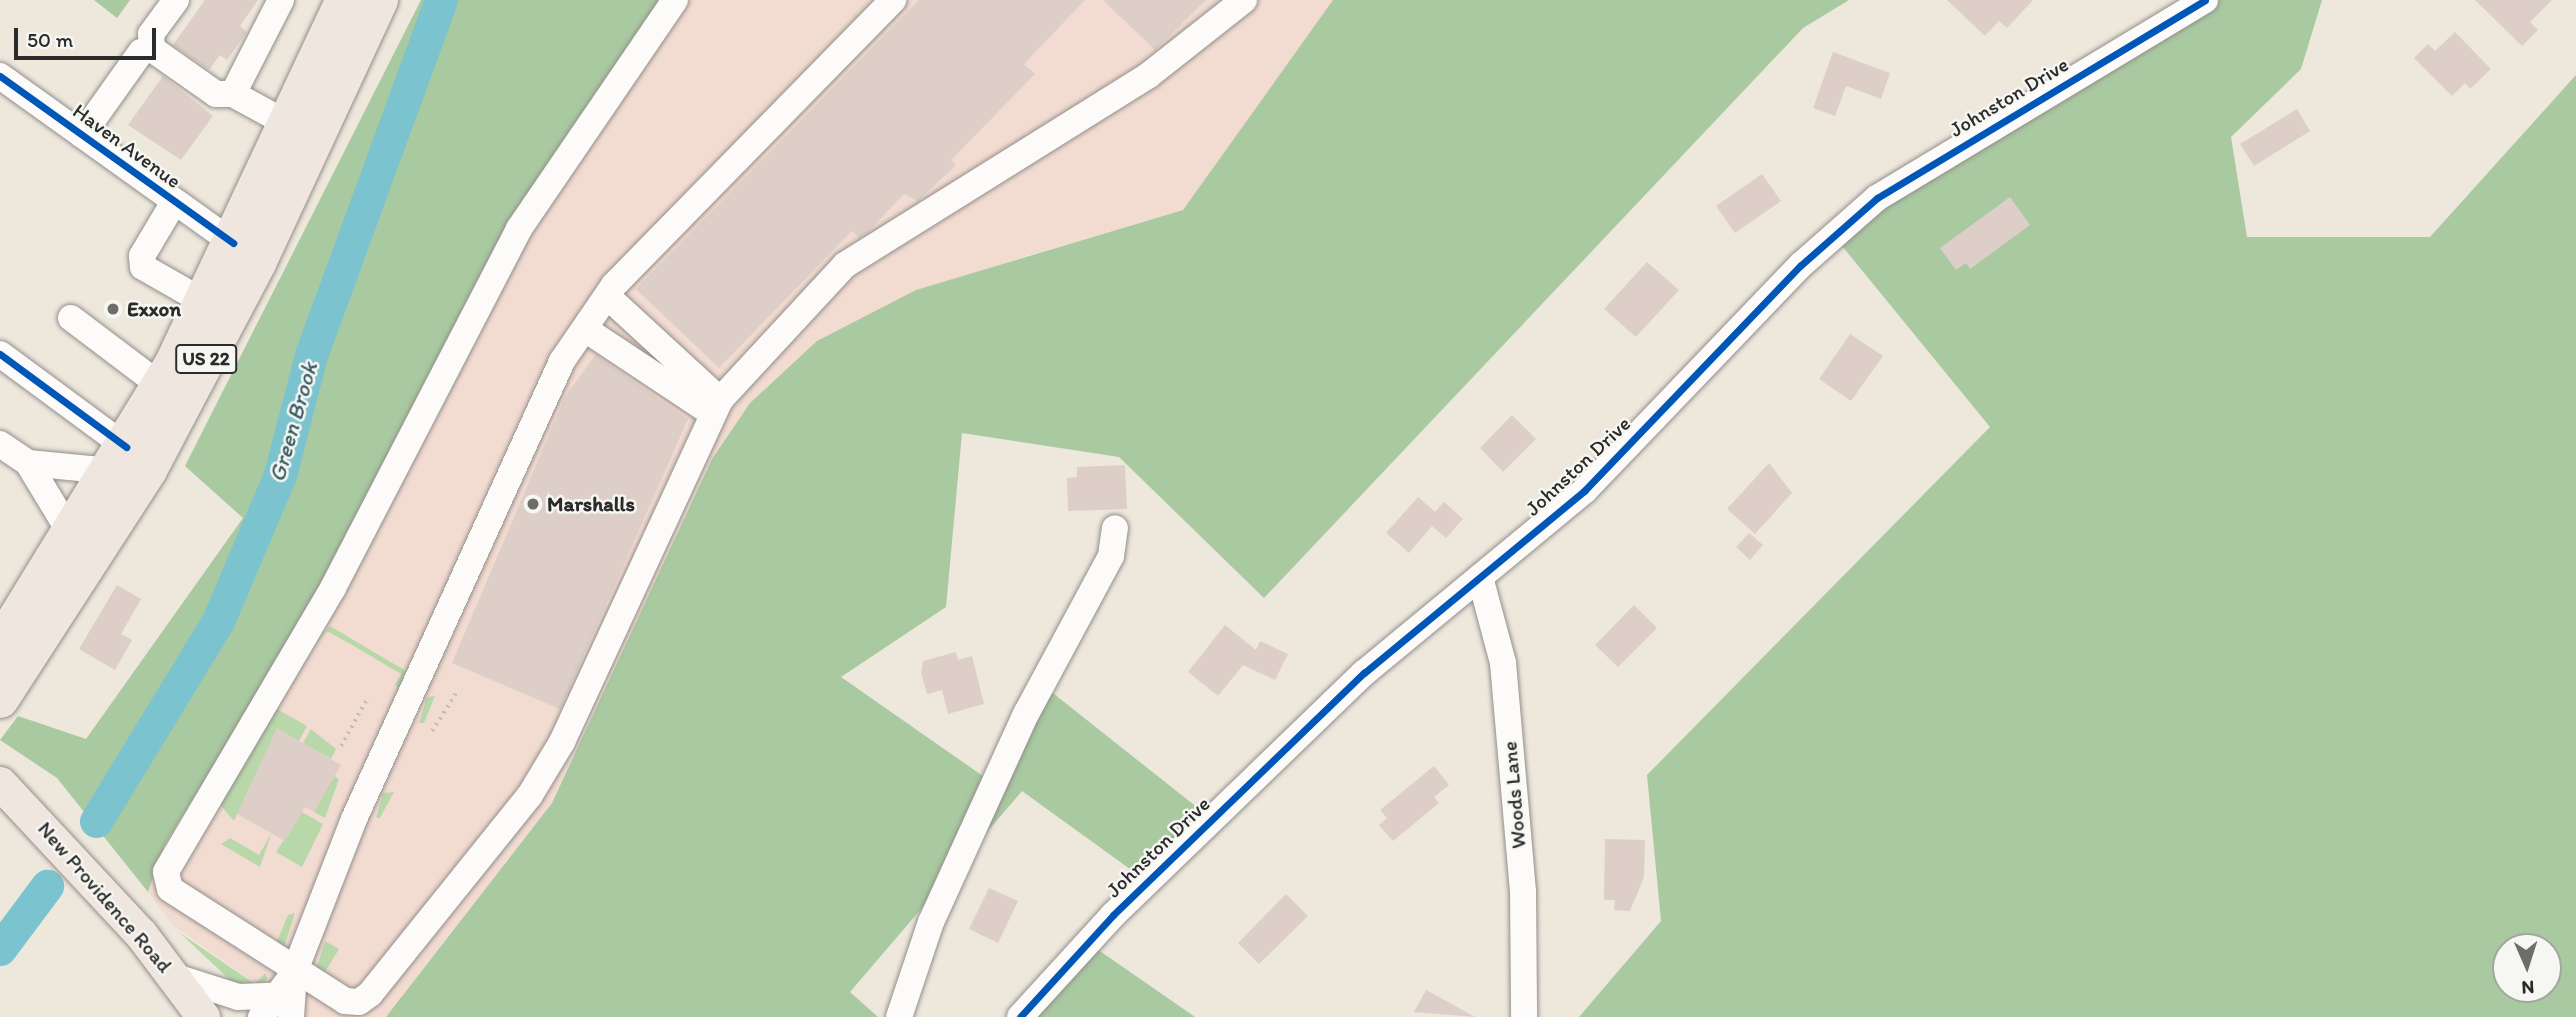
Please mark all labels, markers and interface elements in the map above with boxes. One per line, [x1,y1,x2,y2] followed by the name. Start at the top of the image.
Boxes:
[18,14,159,58] scale bar
[27,27,73,52] text: 50 m
[1945,52,2073,142] street label: Johnston Drive
[68,99,186,193] street label: Haven Avenue
[127,296,181,322] place label: Exxon
[105,301,121,317] marker: Exxon
[174,344,238,374] road number: US 22
[263,359,323,485] water label: Green Brook
[1520,411,1636,521] street label: Johnston Drive
[547,491,635,517] place label: Marshalls
[525,496,541,512] marker: Marshalls
[1497,740,1531,850] street label: Woods Lane
[1101,791,1215,903] street label: Johnston Drive
[32,816,178,978] street label: New Providence Road
[2492,933,2562,1003] north arrow
[2521,976,2535,999] text: N

